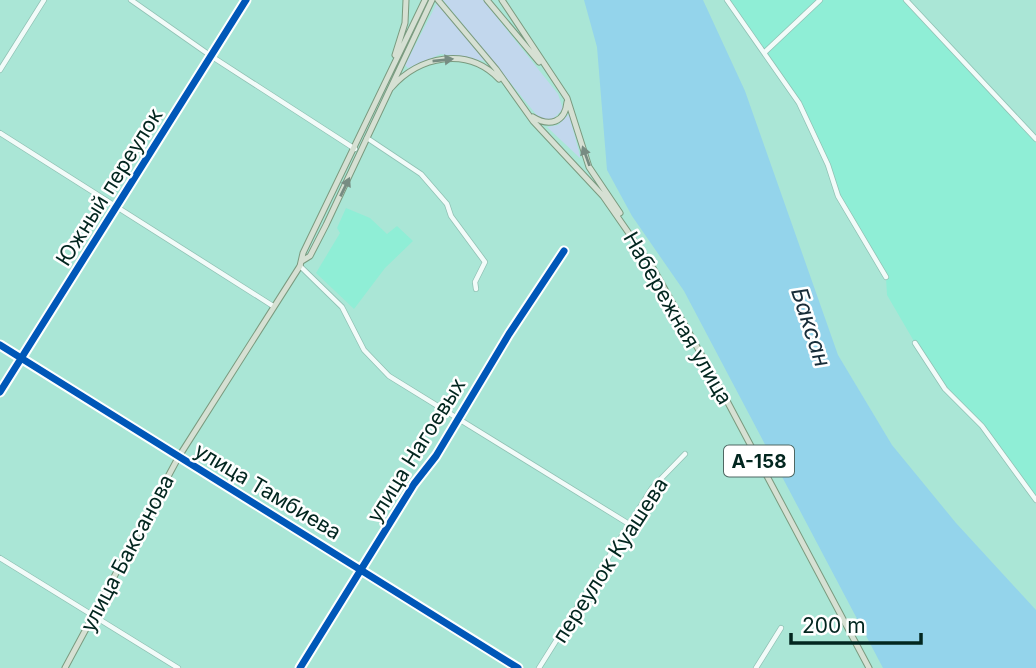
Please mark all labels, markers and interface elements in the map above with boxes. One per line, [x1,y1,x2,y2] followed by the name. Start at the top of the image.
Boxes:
[433,54,455,65] one-way arrow
[51,103,168,270] street label: Южный переулок
[580,146,591,167] one-way arrow
[340,176,351,197] one-way arrow
[618,227,738,409] street label: Набережная улица
[785,284,837,370] water label: Баксан
[362,373,470,527] street label: улица Нагоевых
[190,437,346,545] street label: улица Тамбиева
[724,446,794,476] road number: А-158
[75,470,179,636] street label: улица Баксанова
[547,473,673,647] street label: переулок Куашева
[791,602,920,646] scale bar
[802,613,866,638] text: 200 m

